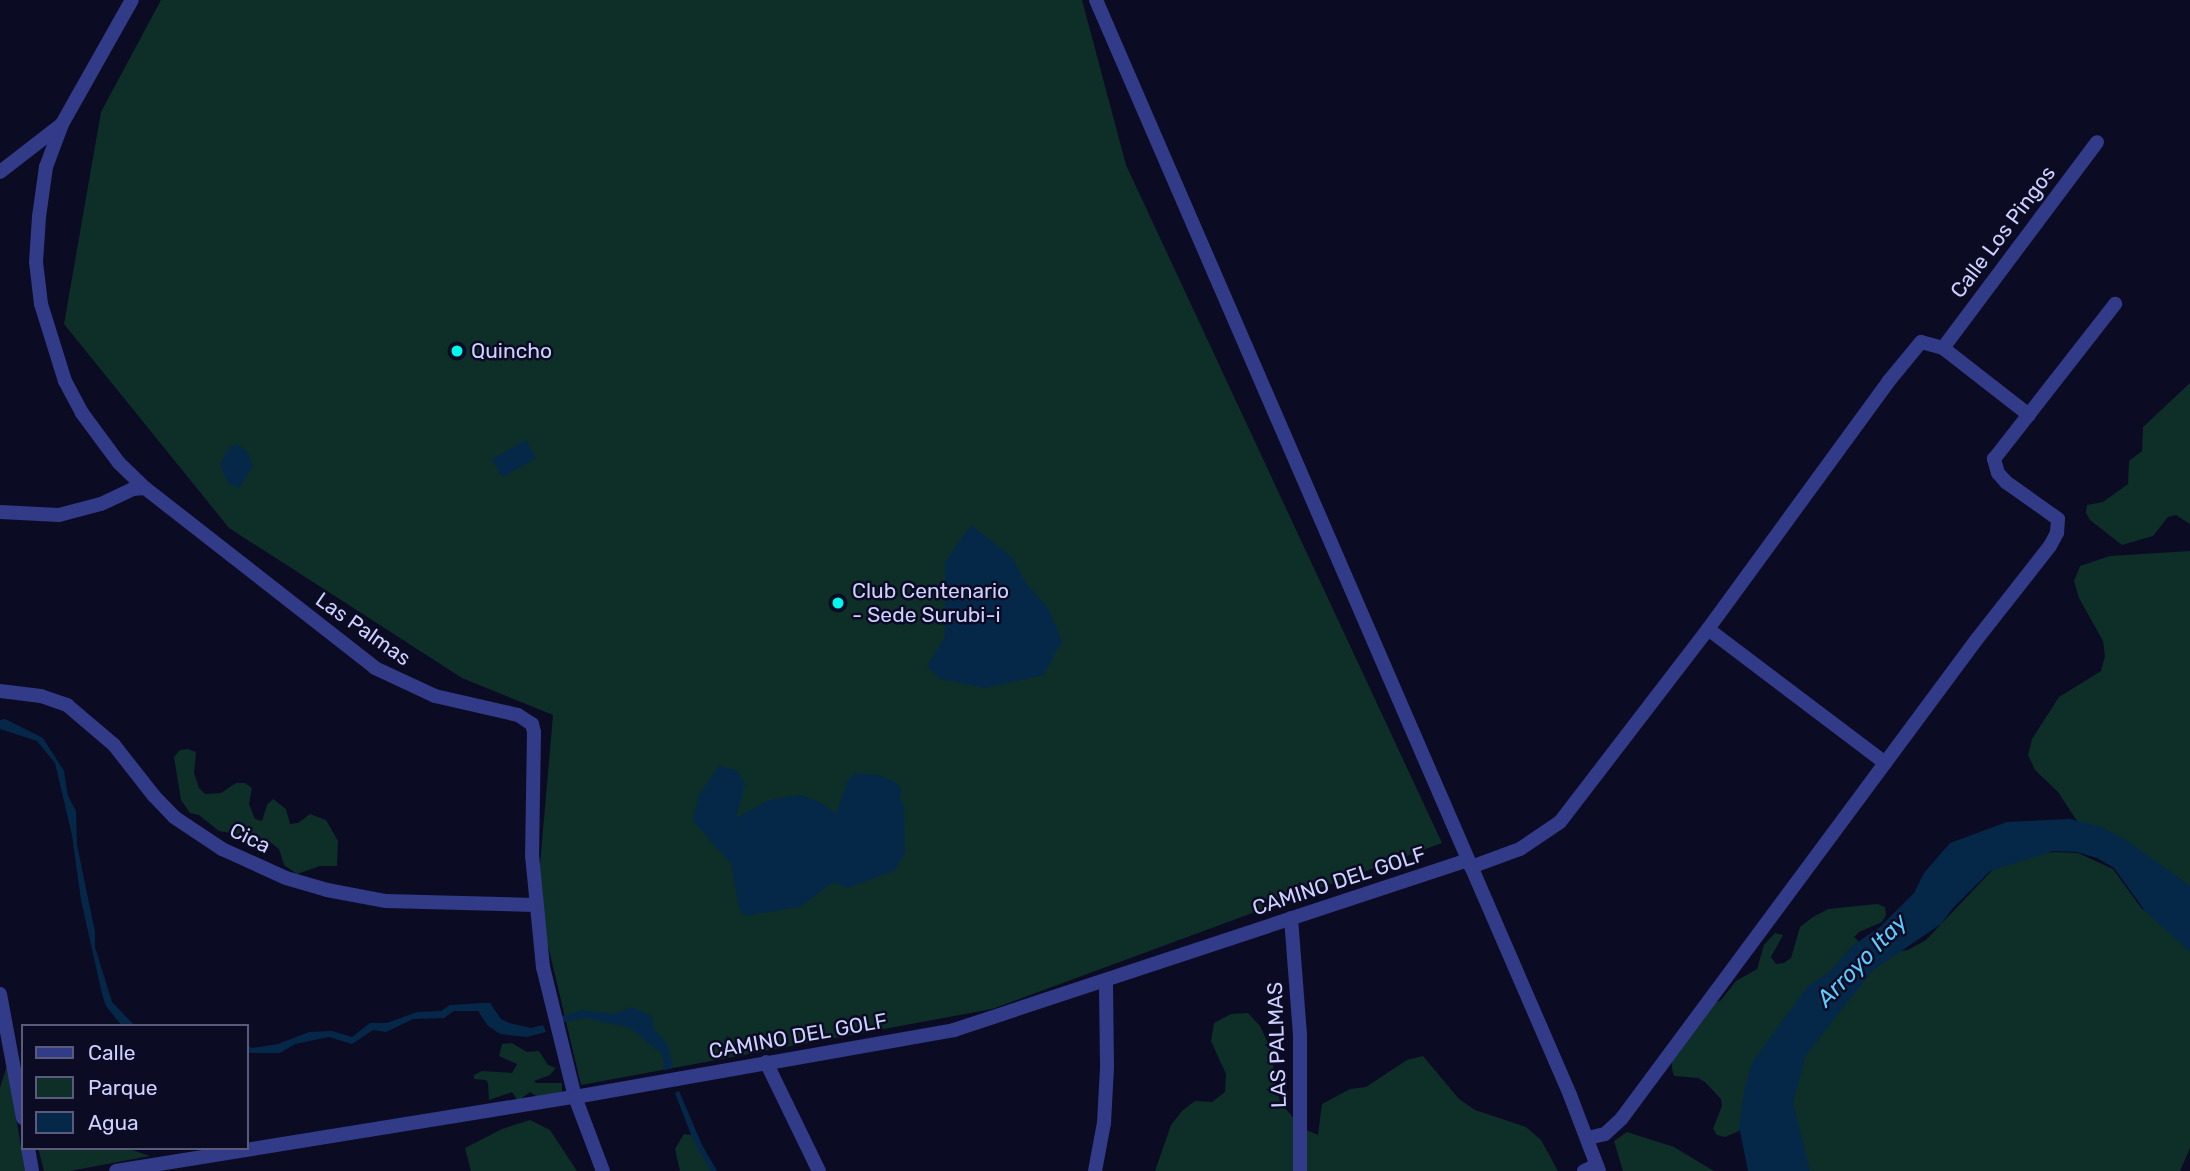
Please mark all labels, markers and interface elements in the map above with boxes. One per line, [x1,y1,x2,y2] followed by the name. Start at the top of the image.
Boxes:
[1945,161,2061,303] street label: Calle Los Pingos
[471,338,552,364] place label: Quincho
[449,343,465,359] marker: Quincho
[852,578,1009,628] place label: Club Centenario - Sede Surubi-i
[311,587,415,671] street label: Las Palmas
[830,595,846,611] marker: Club Centenario - Sede Surubi-i
[225,817,275,859] street label: Cica
[1249,841,1429,921] street label: CAMINO DEL GOLF
[1811,908,1913,1012] water label: Arroyo Itay
[1262,982,1292,1108] street label: LAS PALMAS
[707,1008,889,1064] street label: CAMINO DEL GOLF
[21,1024,248,1150] legend
[88,1040,136,1065] text: Calle
[88,1075,158,1100] text: Parque
[88,1110,139,1135] text: Agua

